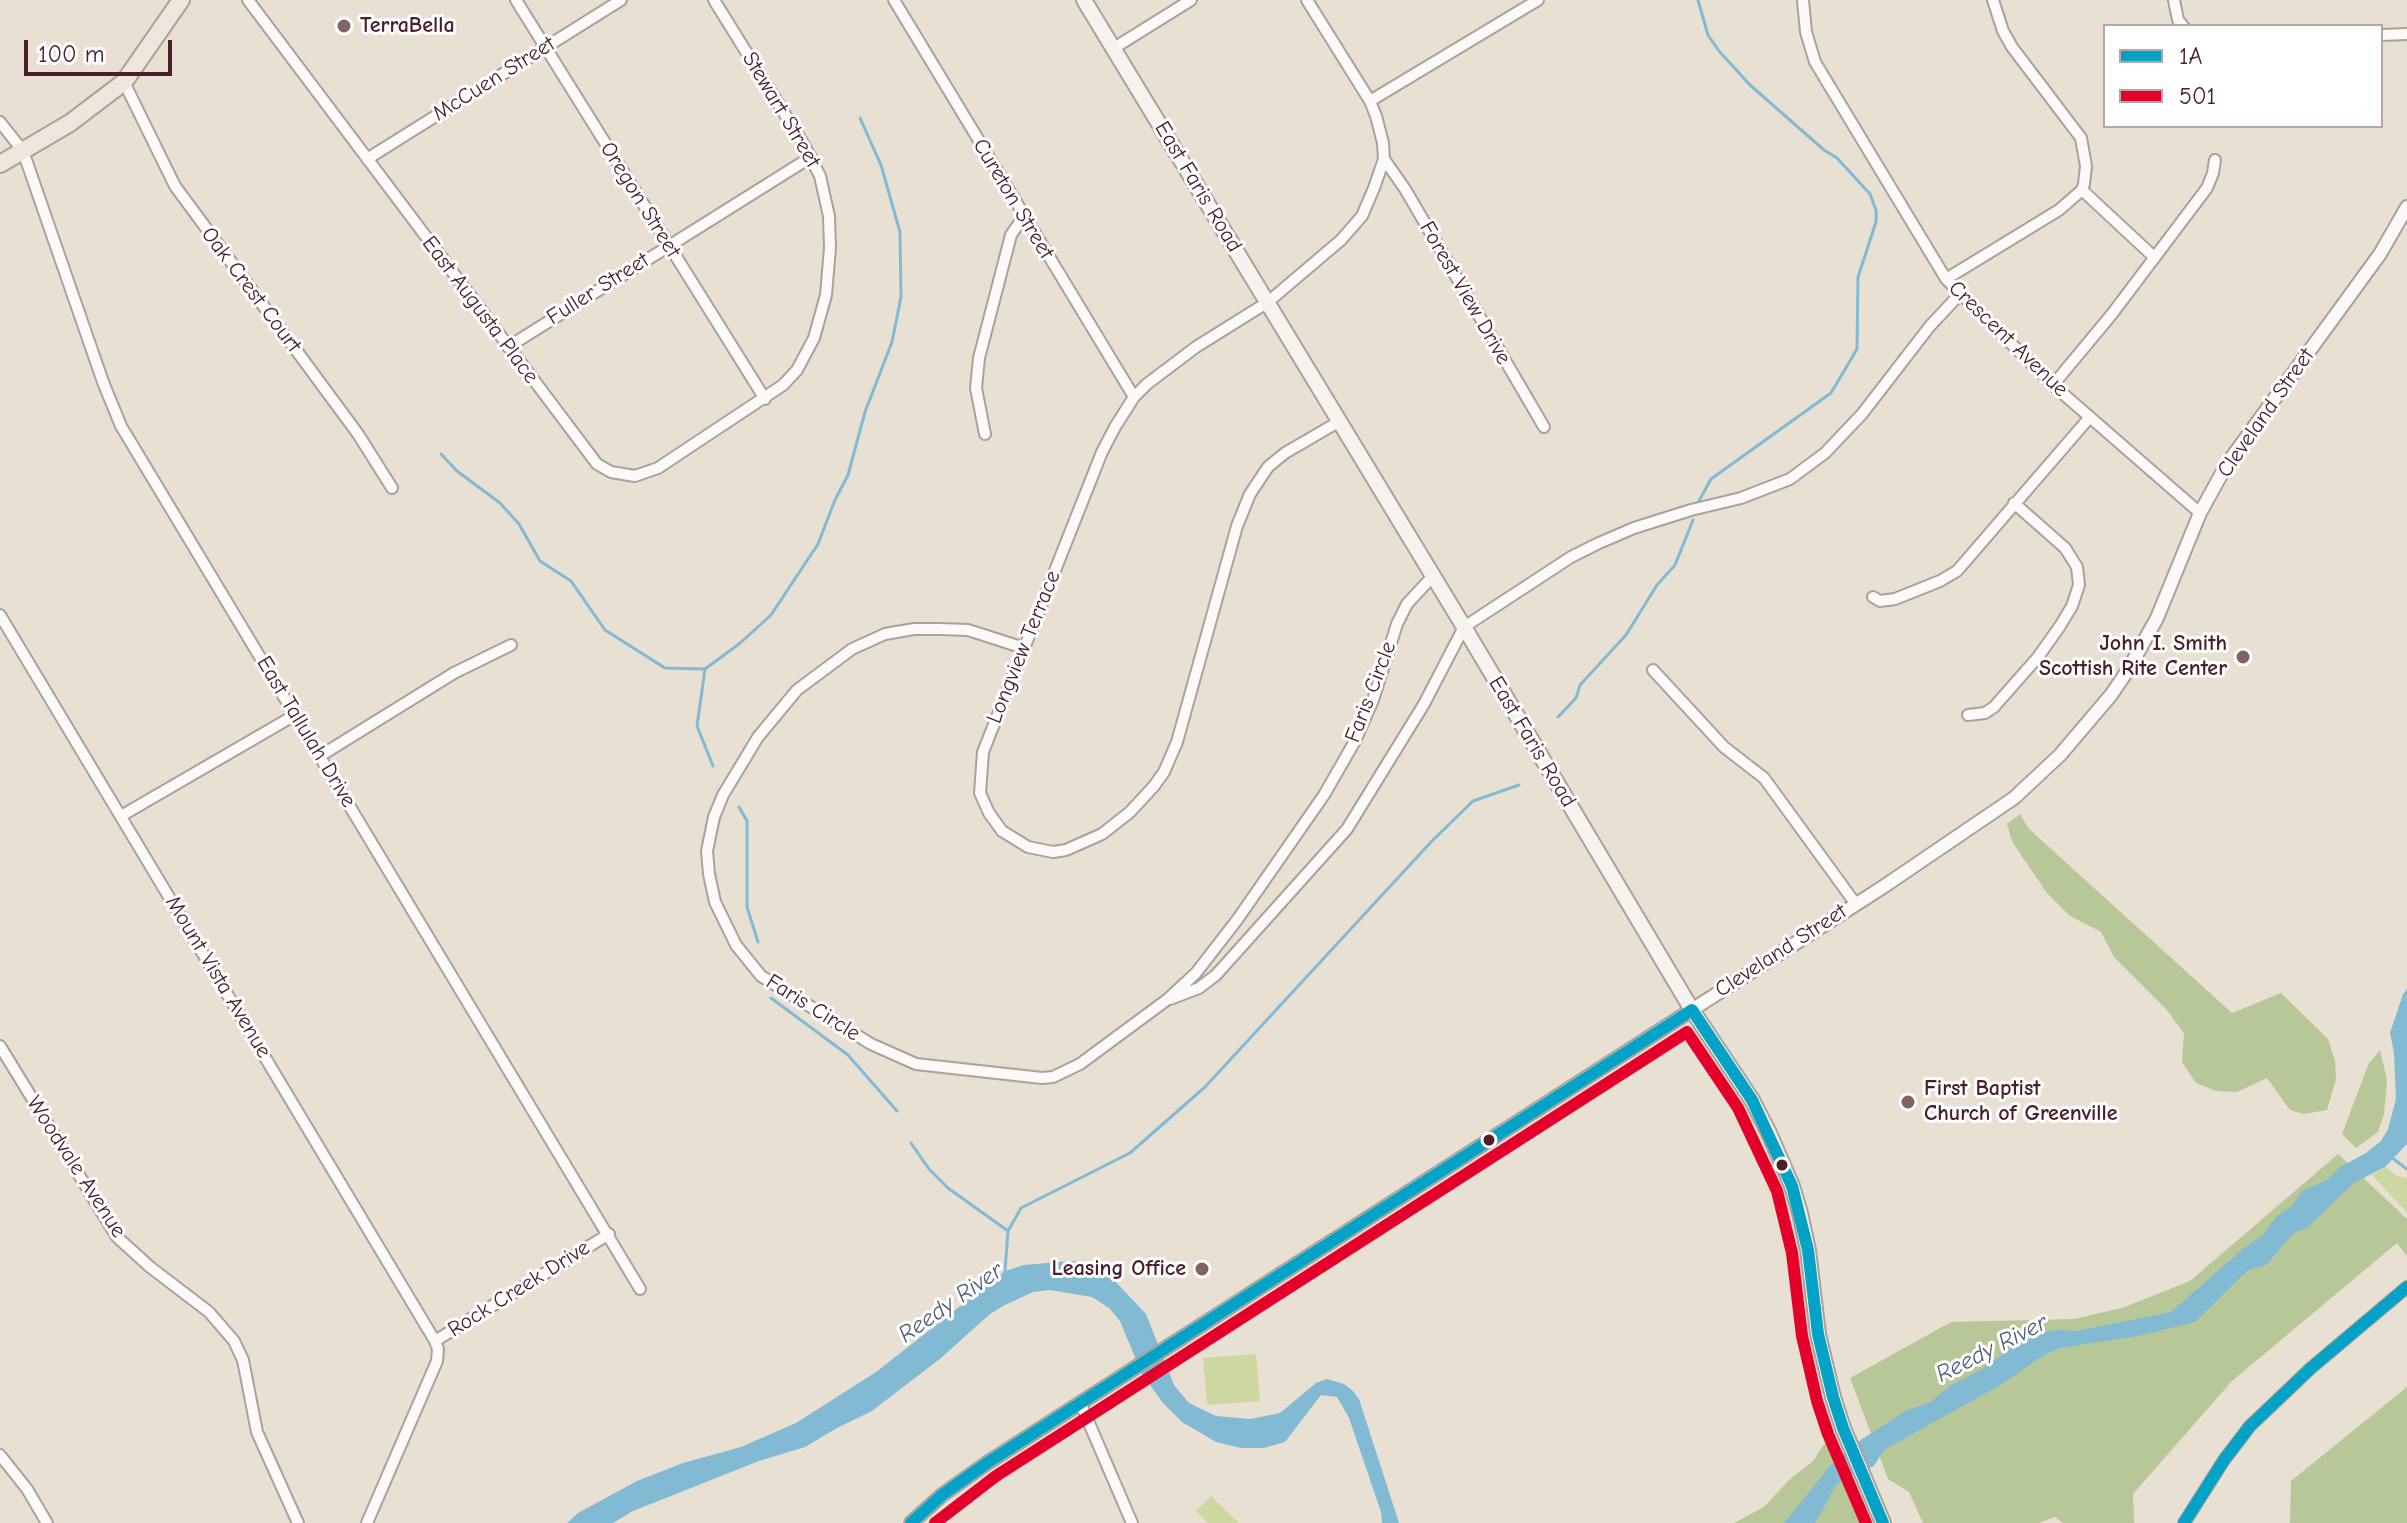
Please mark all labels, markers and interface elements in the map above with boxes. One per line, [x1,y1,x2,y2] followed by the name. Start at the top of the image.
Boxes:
[360,13,455,39] place label: TerraBella
[335,17,353,35] marker: TerraBella
[28,24,176,74] scale bar
[2103,24,2383,128] legend
[428,31,560,127] street label: McCuen Street
[38,40,105,68] text: 100 m
[2179,42,2202,70] text: 1A
[736,47,826,173] street label: Stewart Street
[2179,82,2216,110] text: 501
[1149,117,1247,257] street label: East Faris Road
[967,134,1059,264] street label: Cureton Street
[594,137,686,263] street label: Oregon Street
[1413,217,1517,369] street label: Forest View Drive
[195,222,307,358] street label: Oak Crest Court
[416,231,544,389] street label: East Augusta Place
[542,247,654,331] street label: Fuller Street
[1943,275,2073,403] street label: Crescent Avenue
[2212,343,2320,483] street label: Cleveland Street
[981,567,1067,727] street label: Longview Terrace
[2039,631,2227,682] place label: John I. Smith Scottish Rite Center
[1340,638,1402,746] street label: Faris Circle
[2234,648,2252,666] marker: John I. Smith Scottish Rite Center
[250,652,362,812] street label: East Tallulah Drive
[1483,672,1581,812] street label: East Faris Road
[159,891,277,1063] street label: Mount Vista Avenue
[1710,899,1852,1003] street label: Cleveland Street
[761,969,865,1047] street label: Faris Circle
[1924,1076,2118,1128] place label: First Baptist Church of Greenville
[20,1091,132,1243] street label: Woodvale Avenue
[1899,1093,1917,1111] marker: First Baptist Church of Greenville
[1481,1132,1497,1148] unlabelled marker
[1774,1157,1790,1173] unlabelled marker
[443,1235,595,1343] street label: Rock Creek Drive
[893,1256,1009,1350] water label: Reedy River
[1052,1256,1186,1282] place label: Leasing Office
[1193,1260,1211,1278] marker: Leasing Office
[1931,1309,2053,1389] water label: Reedy River

